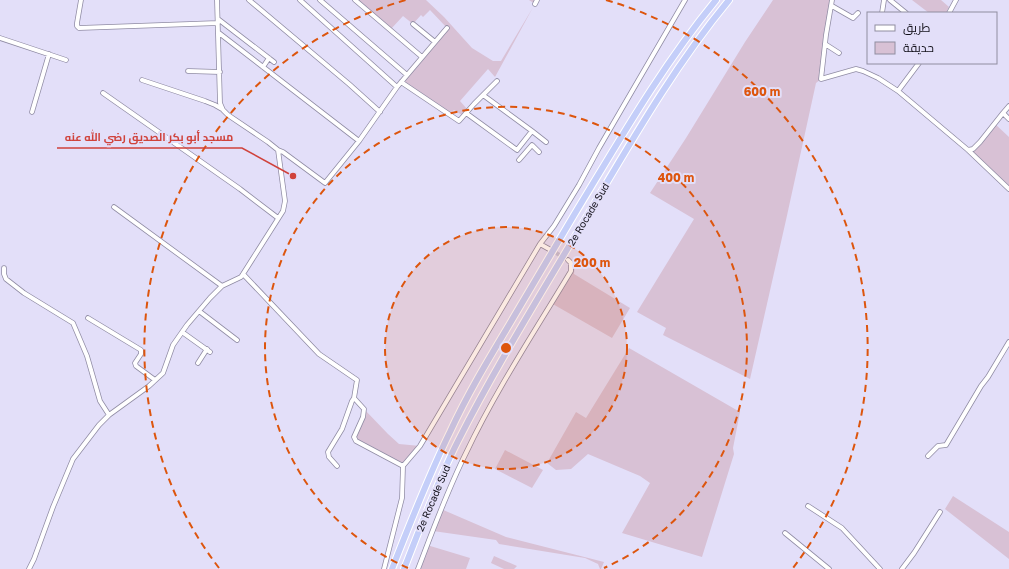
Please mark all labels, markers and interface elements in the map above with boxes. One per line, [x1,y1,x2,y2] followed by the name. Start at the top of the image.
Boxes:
[867,12,997,64] legend
[903,20,931,35] text: طريق
[903,40,934,55] text: حديقة
[744,84,780,99] text: 600 m
[57,125,242,148] callout: مسجد أبو بكر الصديق رضي الله عنه
[65,129,233,146] text: مسجد أبو بكر الصديق رضي الله عنه
[658,170,694,185] text: 400 m
[565,181,611,247] street label: 2e Rocade Sud
[574,255,610,270] text: 200 m
[499,341,513,355] centre of rings
[414,463,452,533] street label: 2e Rocade Sud

